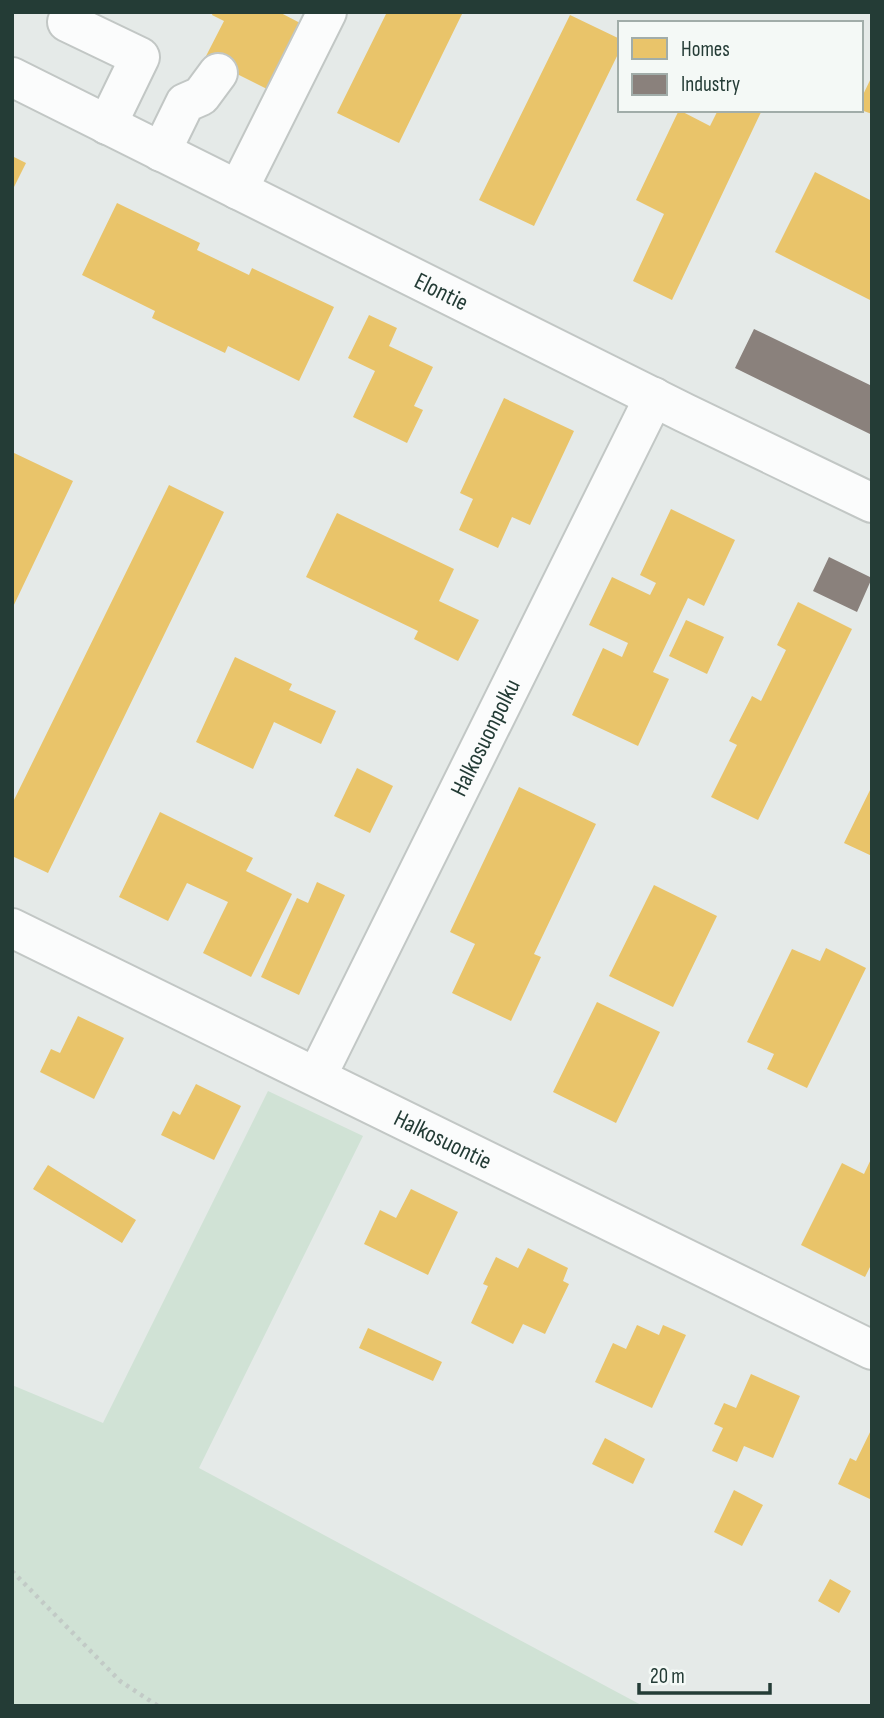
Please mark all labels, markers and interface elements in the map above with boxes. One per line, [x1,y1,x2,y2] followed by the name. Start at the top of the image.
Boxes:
[618,21,863,112] legend
[681,37,730,62] text: Homes
[681,72,740,97] text: Industry
[410,266,473,317] street label: Elontie
[444,674,527,801] street label: Halkosuonpolku
[389,1104,496,1176] street label: Halkosuontie
[639,1652,770,1696] scale bar
[650,1664,685,1689] text: 20 m

